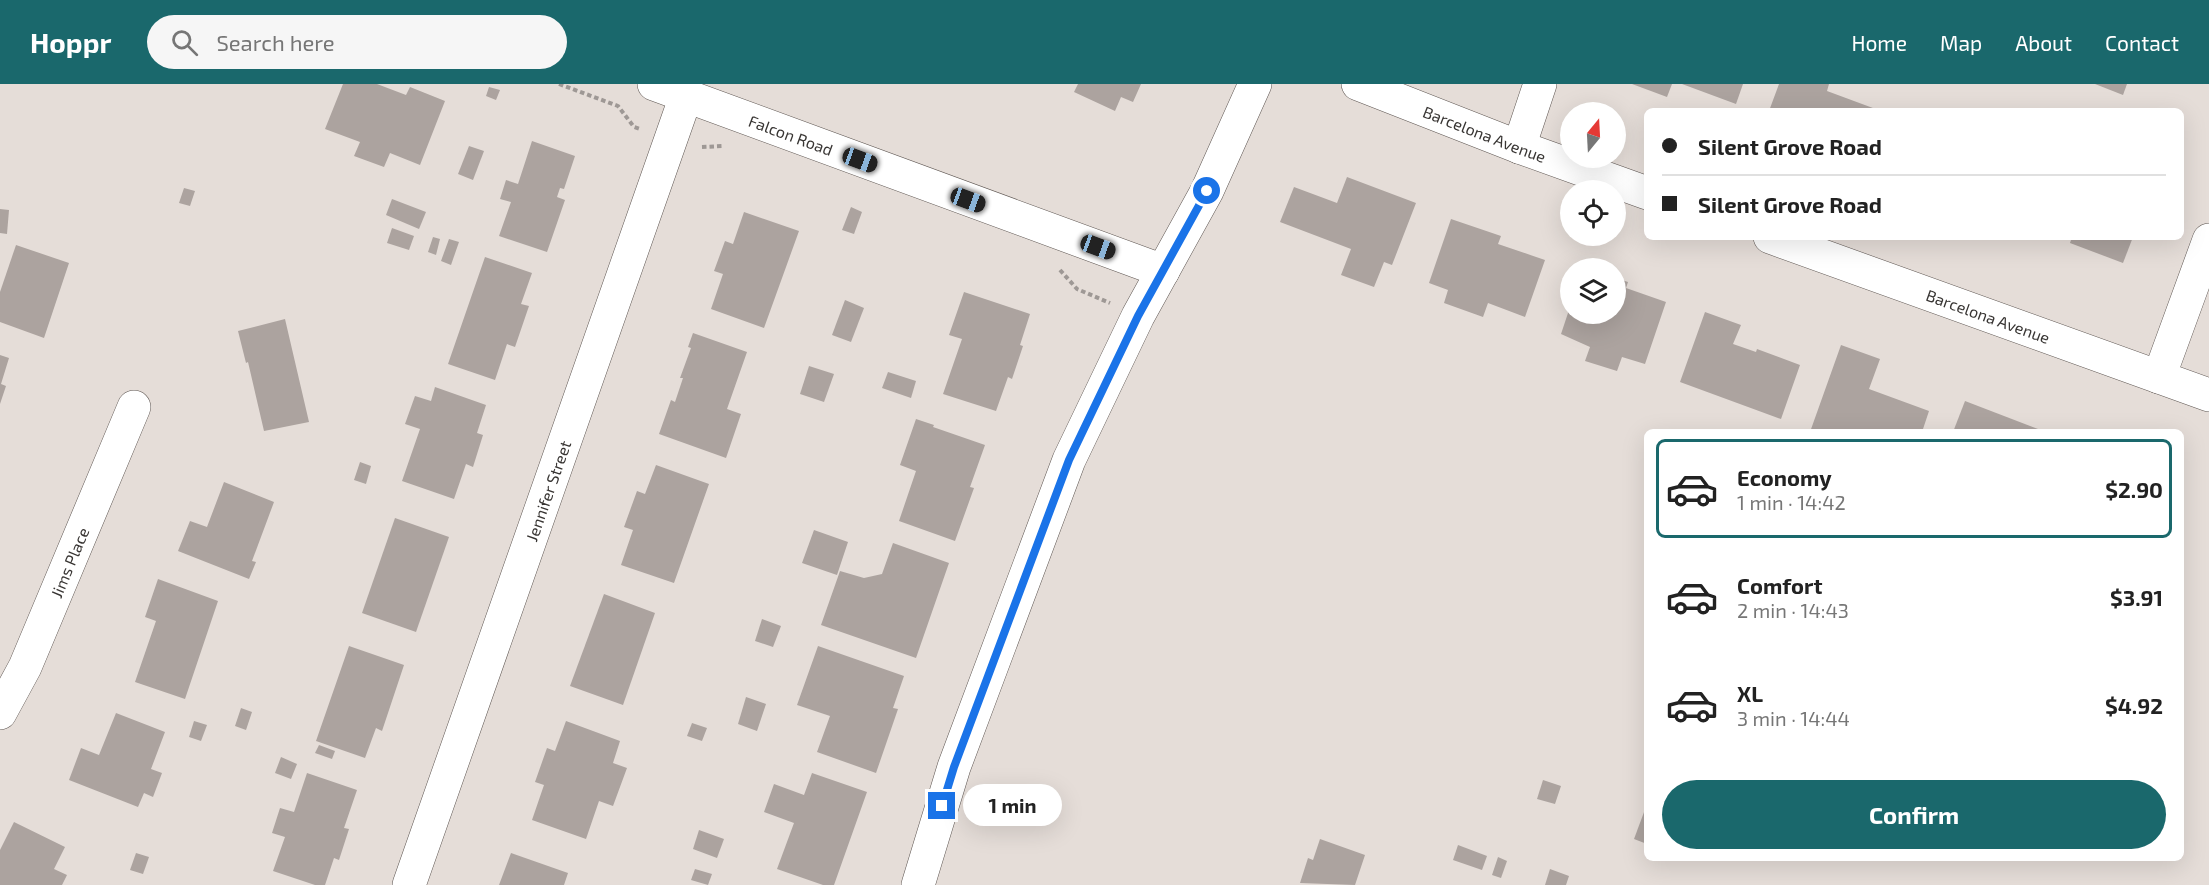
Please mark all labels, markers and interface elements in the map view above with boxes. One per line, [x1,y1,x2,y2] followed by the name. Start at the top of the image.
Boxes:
[147,15,567,69] search box
[30,25,111,59] text: Hoppr
[168,26,201,59] icon: search
[216,29,335,55] text: Search here
[1851,30,1907,55] text: Home
[1940,30,1982,55] text: Map
[2015,30,2072,55] text: About
[2105,30,2179,55] text: Contact
[1421,101,1549,165] street label: Barcelona Avenue
[1560,102,1626,168] north arrow
[1560,102,1626,324] map controls
[746,110,836,159] street label: Falcon Road
[1698,133,1882,159] text: Silent Grove Road
[840,145,880,175] car
[1193,177,1220,204] route start
[1560,180,1626,246] button: locate
[948,185,988,215] car
[1698,191,1882,217] text: Silent Grove Road
[1078,232,1118,262] car
[1560,258,1626,324] button: layers
[1924,285,2053,347] street label: Barcelona Avenue
[521,438,574,543] street label: Jennifer Street
[1665,462,1719,516] icon: car
[1737,464,1832,490] text: Economy
[2105,476,2163,502] text: $2.90
[1737,490,1846,514] text: 1 min · 14:42
[46,524,92,600] street label: Jims Place
[1665,570,1719,624] icon: car
[1737,572,1822,598] text: Comfort
[2110,584,2163,610] text: $3.91
[1737,598,1849,622] text: 2 min · 14:43
[1665,678,1719,732] icon: car
[1737,680,1763,706] text: XL
[2105,692,2163,718] text: $4.92
[1737,706,1850,730] text: 3 min · 14:44
[1662,780,2166,849] button: Confirm
[963,785,1062,827] callout: 1 min
[928,792,955,819] route end
[988,793,1037,817] text: 1 min

